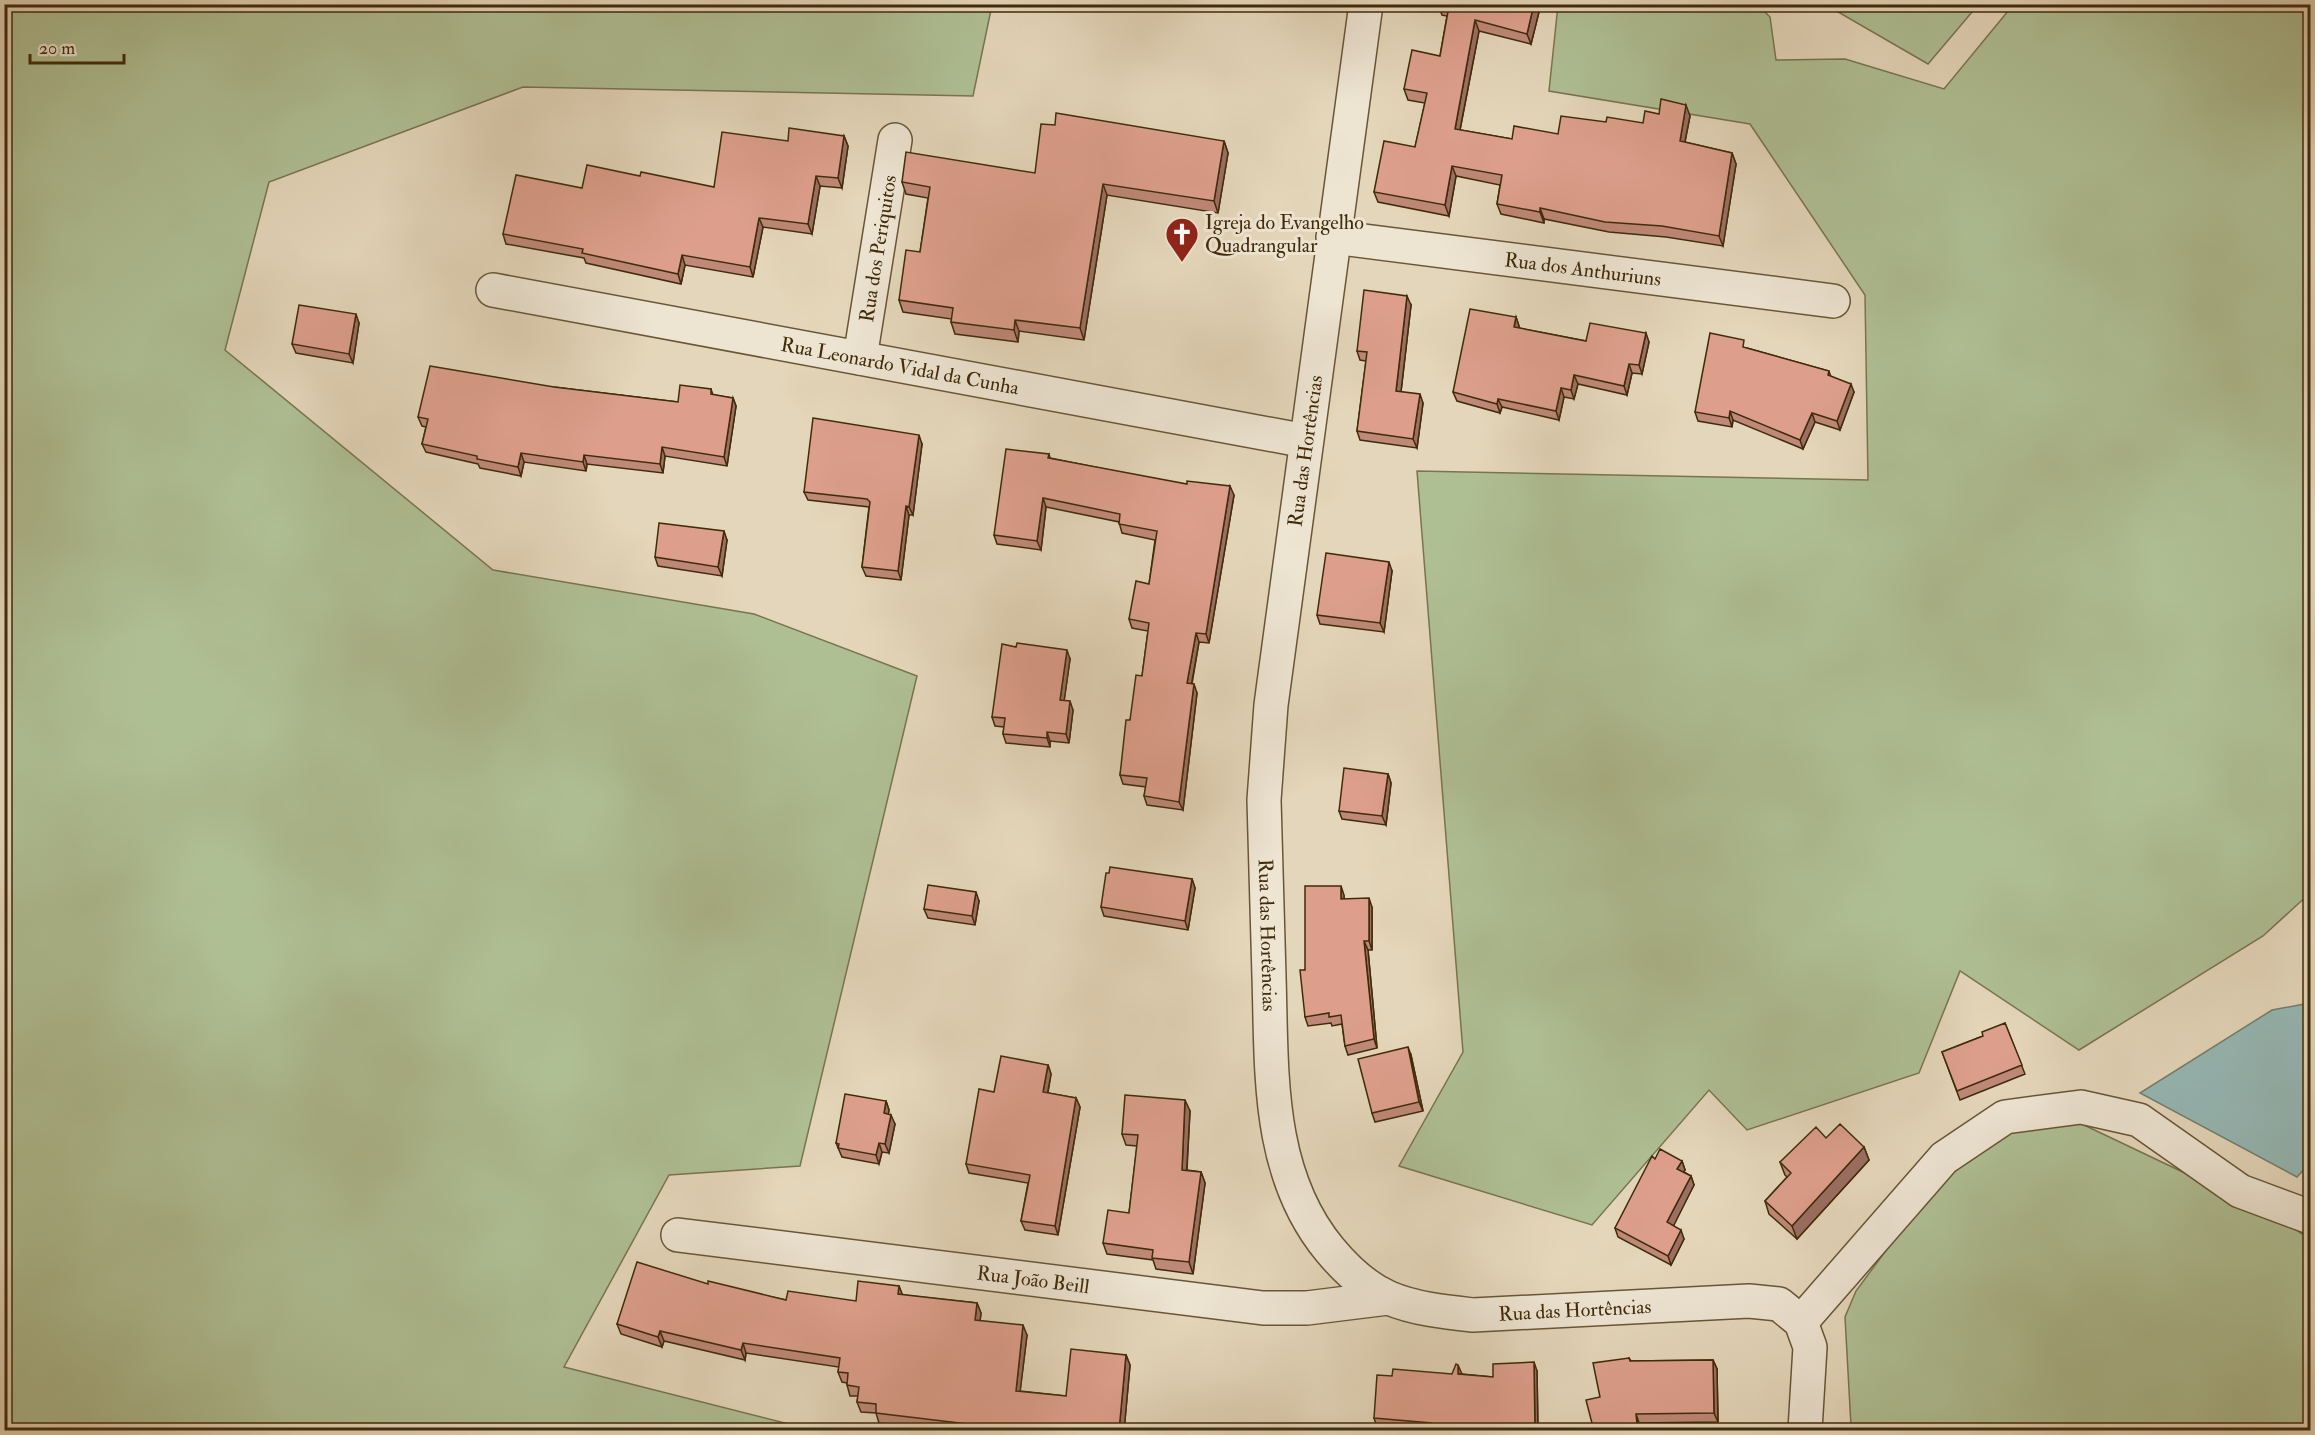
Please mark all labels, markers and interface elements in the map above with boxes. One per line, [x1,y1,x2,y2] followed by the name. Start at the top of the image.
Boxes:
[30,27,124,65] scale bar
[39,37,75,60] text: 20 m
[854,173,902,324] street label: Rua dos Periquitos
[1205,210,1364,258] place label: Igreja do Evangelho Quadrangular
[1164,216,1200,263] church icon: Igreja do Evangelho Quadrangular
[1503,247,1663,292] street label: Rua dos Anthuriuns
[779,332,1022,401] street label: Rua Leonardo Vidal da Cunha
[1282,374,1329,528] street label: Rua das Hortências
[1253,859,1282,1012] street label: Rua das Hortências
[975,1260,1091,1299] street label: Rua João Beill
[1498,1294,1652,1327] street label: Rua das Hortências

